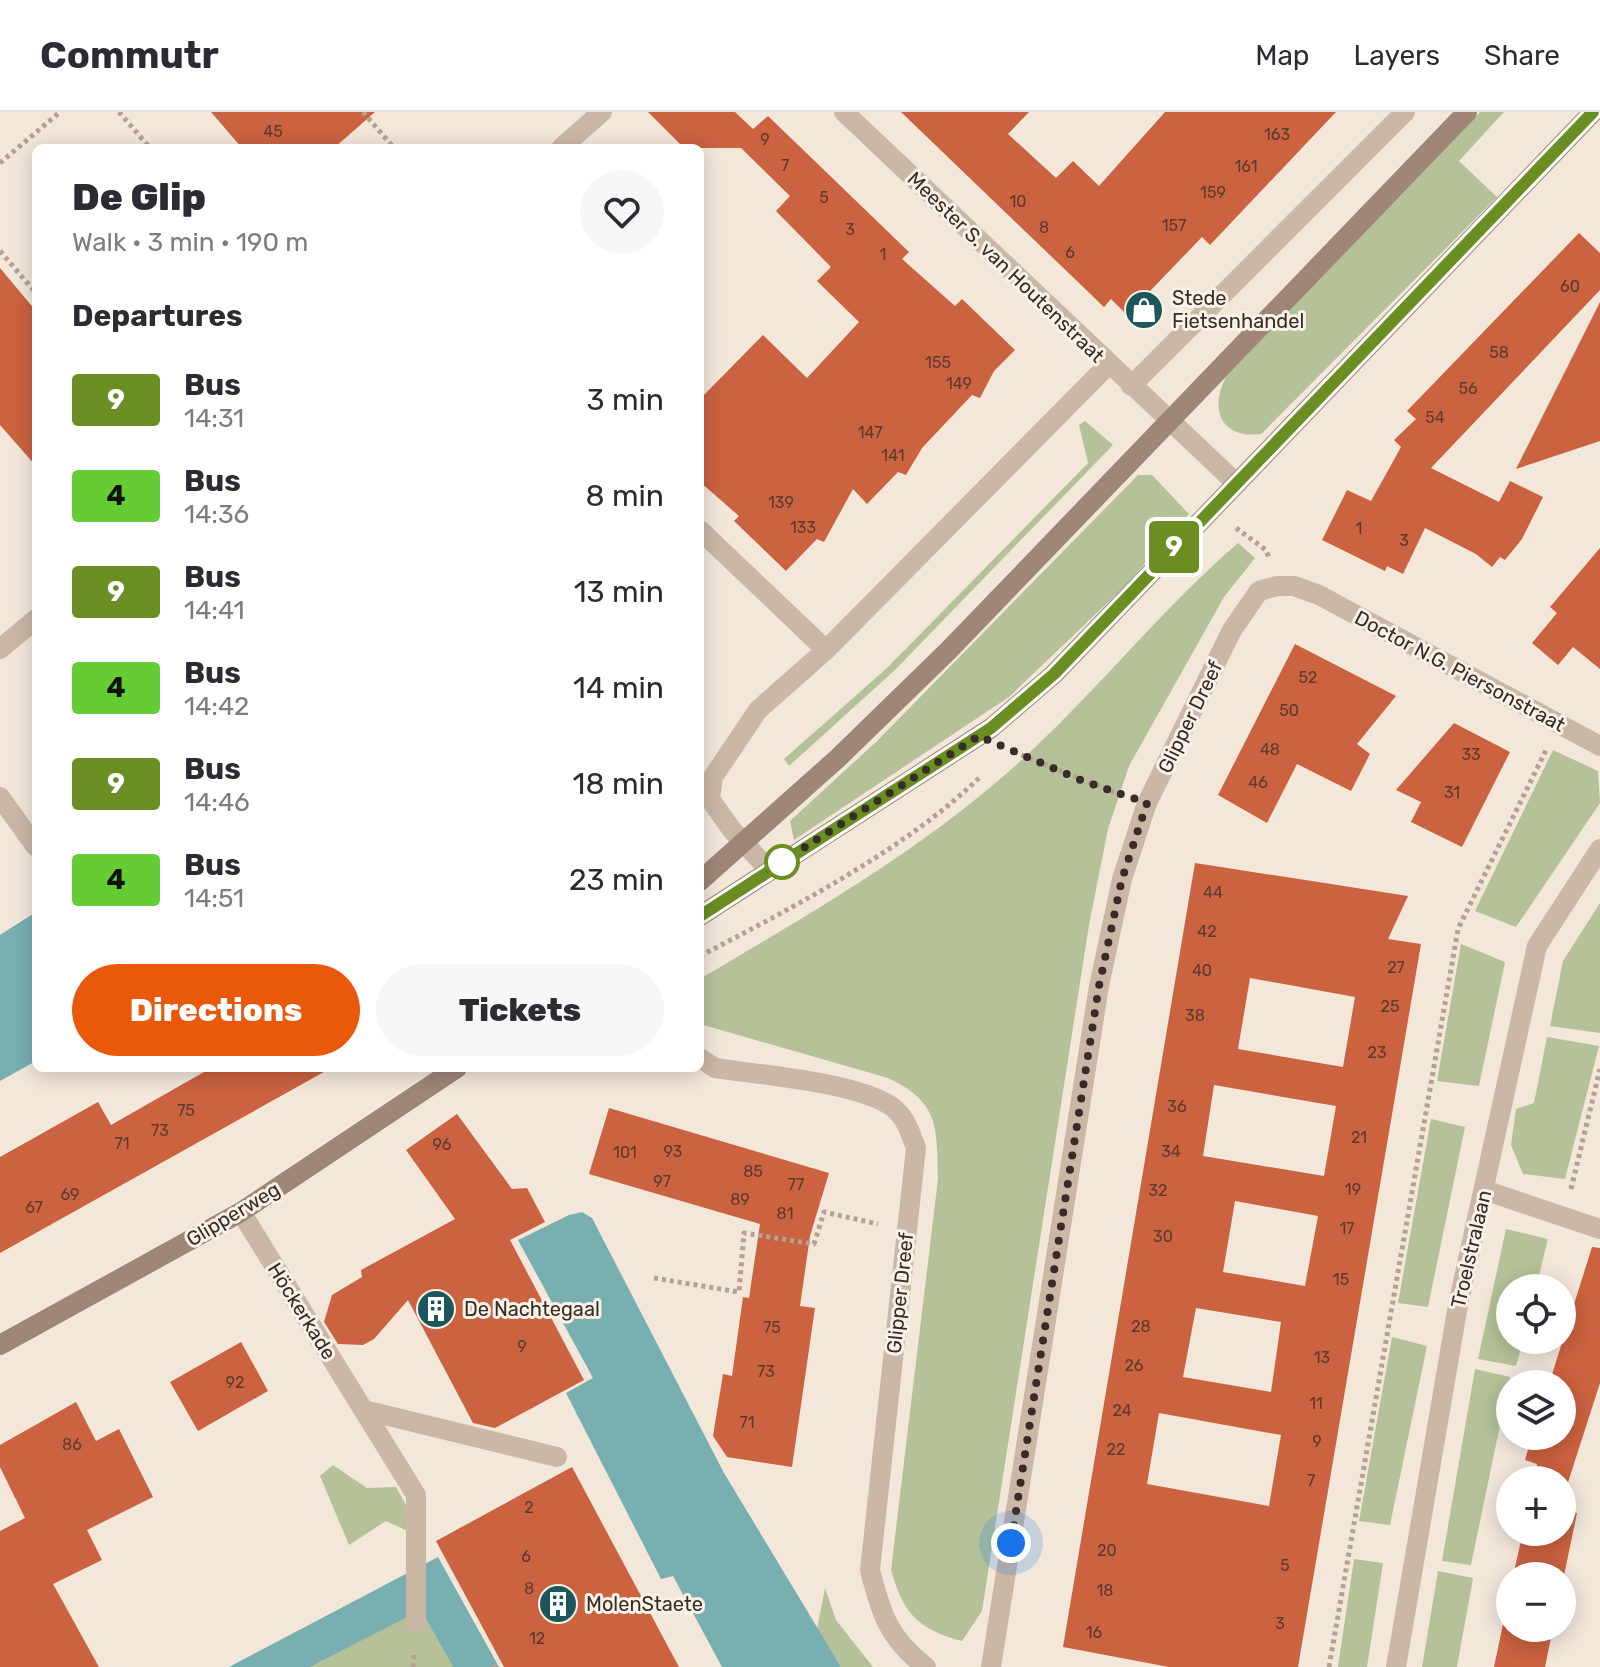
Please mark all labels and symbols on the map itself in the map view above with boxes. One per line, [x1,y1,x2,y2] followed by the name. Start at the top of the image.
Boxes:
[263,122,283,141] house number: 45
[1264,125,1290,144] house number: 163
[760,130,770,149] house number: 9
[781,156,789,175] house number: 7
[1235,157,1257,176] house number: 161
[903,167,1110,368] street label: Meester S. van Houtenstraat
[1200,183,1226,202] house number: 159
[819,188,829,207] house number: 5
[1009,192,1027,211] house number: 10
[1162,216,1186,235] house number: 157
[1039,218,1049,237] house number: 8
[845,220,855,239] house number: 3
[1065,243,1075,262] house number: 6
[880,245,886,264] house number: 1
[1560,277,1580,296] house number: 60
[1172,286,1304,333] place label: Stede Fietsenhandel
[1123,289,1165,331] shop icon: Stede Fietsenhandel
[1489,343,1509,362] house number: 58
[925,353,951,372] house number: 155
[946,374,972,393] house number: 149
[1458,379,1478,398] house number: 56
[1425,408,1445,427] house number: 54
[858,423,882,442] house number: 147
[881,446,905,465] house number: 141
[768,493,794,512] house number: 139
[790,518,816,537] house number: 133
[1356,519,1362,538] house number: 1
[1148,521,1200,573] line badge: 9
[1399,531,1409,550] house number: 3
[1351,605,1569,737] street label: Doctor N.G. Piersonstraat
[1153,657,1228,777] street label: Glipper Dreef
[1299,668,1317,687] house number: 52
[1279,701,1299,720] house number: 50
[1260,740,1280,759] house number: 48
[1461,745,1481,764] house number: 33
[1248,773,1268,792] house number: 46
[1444,783,1460,802] house number: 31
[765,845,799,879] unlabelled marker
[1203,883,1223,902] house number: 44
[1197,922,1217,941] house number: 42
[1387,958,1405,977] house number: 27
[1192,961,1212,980] house number: 40
[1381,997,1399,1016] house number: 25
[1185,1006,1205,1025] house number: 38
[1367,1043,1387,1062] house number: 23
[1167,1097,1187,1116] house number: 36
[177,1101,195,1120] house number: 75
[151,1121,169,1140] house number: 73
[1351,1128,1367,1147] house number: 21
[114,1134,130,1153] house number: 71
[433,1135,452,1154] house number: 96
[664,1142,682,1161] house number: 93
[1161,1142,1181,1161] house number: 34
[613,1143,637,1162] house number: 101
[743,1162,763,1181] house number: 85
[653,1172,671,1191] house number: 97
[788,1175,804,1194] house number: 77
[182,1177,284,1251] street label: Glipperweg
[1345,1180,1361,1199] house number: 19
[1148,1181,1168,1200] house number: 32
[60,1185,80,1204] house number: 69
[1446,1188,1496,1310] street label: Troelstralaan
[730,1190,750,1209] house number: 89
[25,1198,43,1217] house number: 67
[776,1204,794,1223] house number: 81
[1339,1219,1355,1238] house number: 17
[1153,1227,1173,1246] house number: 30
[882,1231,918,1355] street label: Glipper Dreef
[263,1258,341,1364] street label: Höckerkade
[1333,1270,1349,1289] house number: 15
[415,1288,457,1330] building icon: De Nachtegaal
[464,1297,600,1321] place label: De Nachtegaal
[1131,1317,1151,1336] house number: 28
[763,1318,781,1337] house number: 75
[517,1337,527,1356] house number: 9
[1314,1348,1330,1367] house number: 13
[1124,1356,1144,1375] house number: 26
[757,1362,775,1381] house number: 73
[226,1373,244,1392] house number: 92
[1309,1394,1323,1413] house number: 11
[1112,1401,1132,1420] house number: 24
[739,1413,755,1432] house number: 71
[1312,1432,1322,1451] house number: 9
[62,1435,82,1454] house number: 86
[1107,1440,1125,1459] house number: 22
[1307,1471,1315,1490] house number: 7
[524,1498,534,1517] house number: 2
[991,1523,1031,1563] your location
[1097,1541,1117,1560] house number: 20
[521,1547,531,1566] house number: 6
[1280,1556,1290,1575] house number: 5
[524,1579,534,1598] house number: 8
[1096,1581,1114,1600] house number: 18
[537,1583,579,1625] building icon: MolenStaete
[586,1592,703,1616] place label: MolenStaete
[1275,1614,1285,1633] house number: 3
[1086,1623,1103,1642] house number: 16
[529,1629,545,1648] house number: 12

